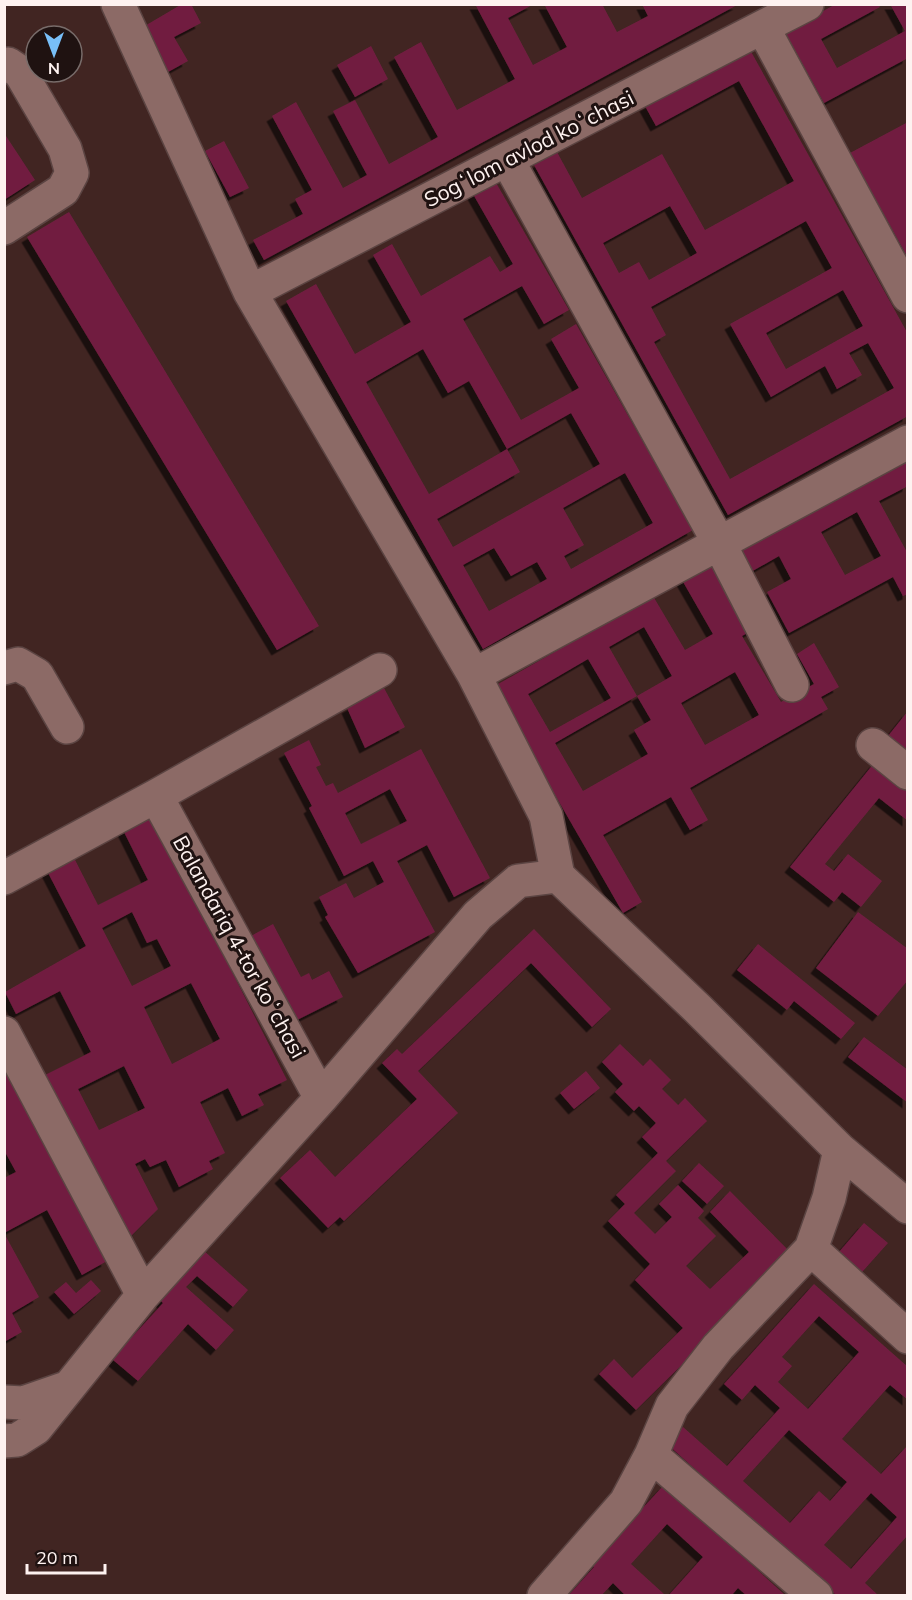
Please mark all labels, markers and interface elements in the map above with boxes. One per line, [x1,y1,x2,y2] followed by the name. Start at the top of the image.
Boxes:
[24,24,84,84] north arrow
[48,59,60,79] text: N
[419,84,638,212] street label: Sogʻlom avlod koʻchasi
[168,831,312,1062] street label: Balandariq 4-tor koʻchasi
[27,1537,105,1575] scale bar
[36,1546,78,1569] text: 20 m

